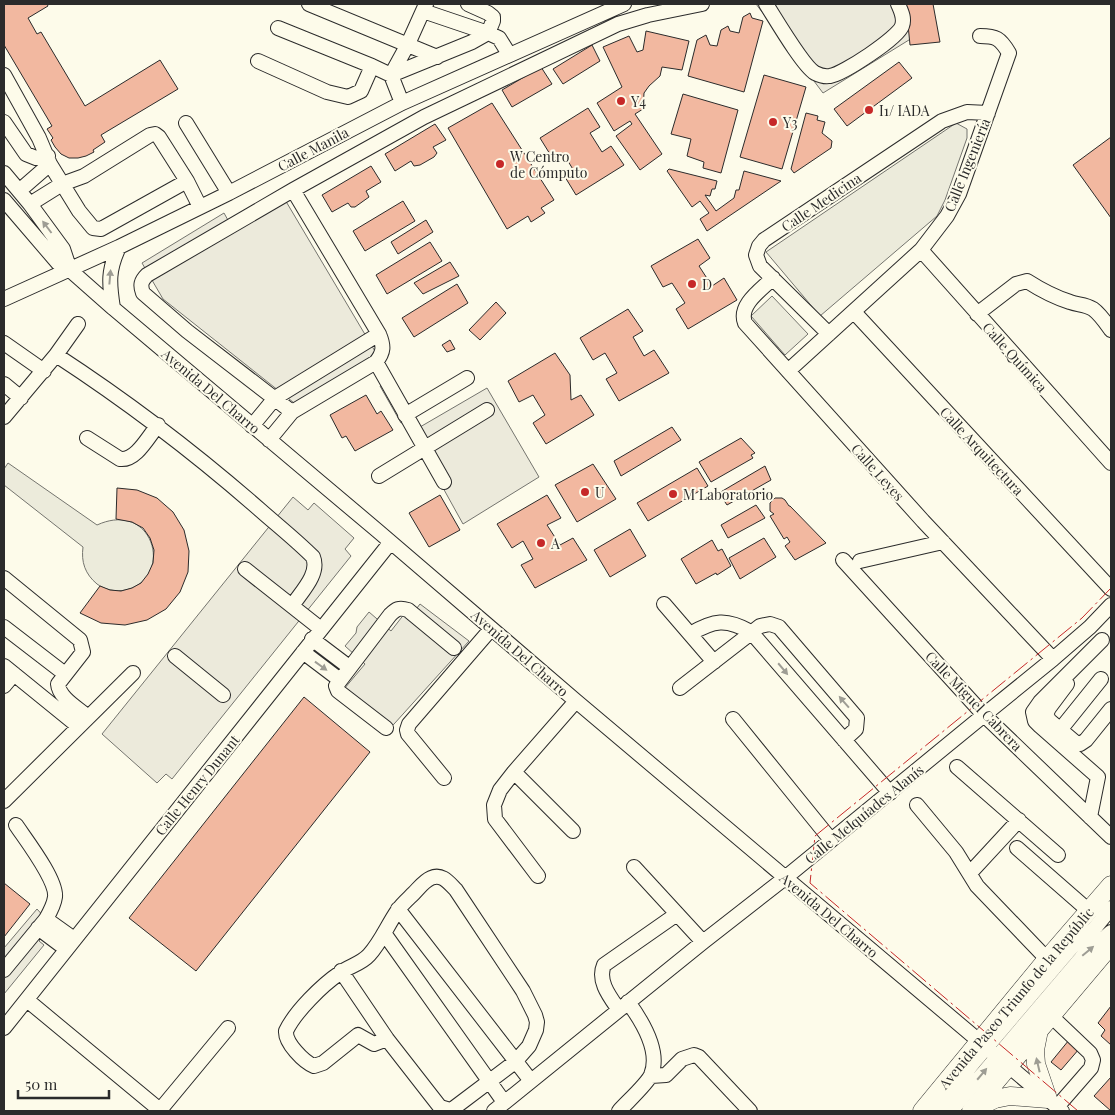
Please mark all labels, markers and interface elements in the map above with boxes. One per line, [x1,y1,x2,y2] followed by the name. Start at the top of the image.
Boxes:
[630,92,646,111] place label: Y4
[615,95,627,107] marker: Y4
[879,101,930,120] place label: I1/ IADA
[863,104,875,116] marker: I1/ IADA
[782,113,798,132] place label: Y3
[940,115,994,215] street label: Calle Ingeniería
[767,116,779,128] marker: Y3
[274,122,352,176] street label: Calle Manila
[509,147,588,182] place label: W Centro de Cómputo
[494,158,506,170] marker: W Centro de Cómputo
[777,168,865,236] street label: Calle Medicina
[41,221,52,234] one-way arrow
[106,269,114,285] one-way arrow
[702,275,712,294] place label: D
[686,278,698,290] marker: D
[979,318,1052,396] street label: Calle Química
[157,344,264,438] street label: Avenida Del Charro
[936,403,1028,499] street label: Calle Arquitectura
[847,439,909,505] street label: Calle Leyes
[595,483,605,502] place label: U
[683,485,774,504] place label: M Laboratorio
[579,486,591,498] marker: U
[667,488,679,500] marker: M Laboratorio
[550,534,560,553] place label: A
[535,537,547,549] marker: A
[467,605,573,701] street label: Avenida Del Charro
[921,647,1027,755] street label: Calle Miguel Cabrera
[314,661,328,671] one-way arrow
[778,662,789,675] one-way arrow
[839,695,850,708] one-way arrow
[151,730,244,839] street label: Calle Henry Dunant
[801,760,927,868] street label: Calle Melquíades Alanís
[775,868,882,962] street label: Avenida Del Charro
[934,903,1098,1094] street label: Avenida Paseo Triunfo de la Repúblic
[1082,946,1095,957] one-way arrow
[1034,1058,1042,1073] one-way arrow
[976,1067,987,1080] one-way arrow
[18,1068,109,1100] scale bar
[25,1074,58,1094] text: 50 m

